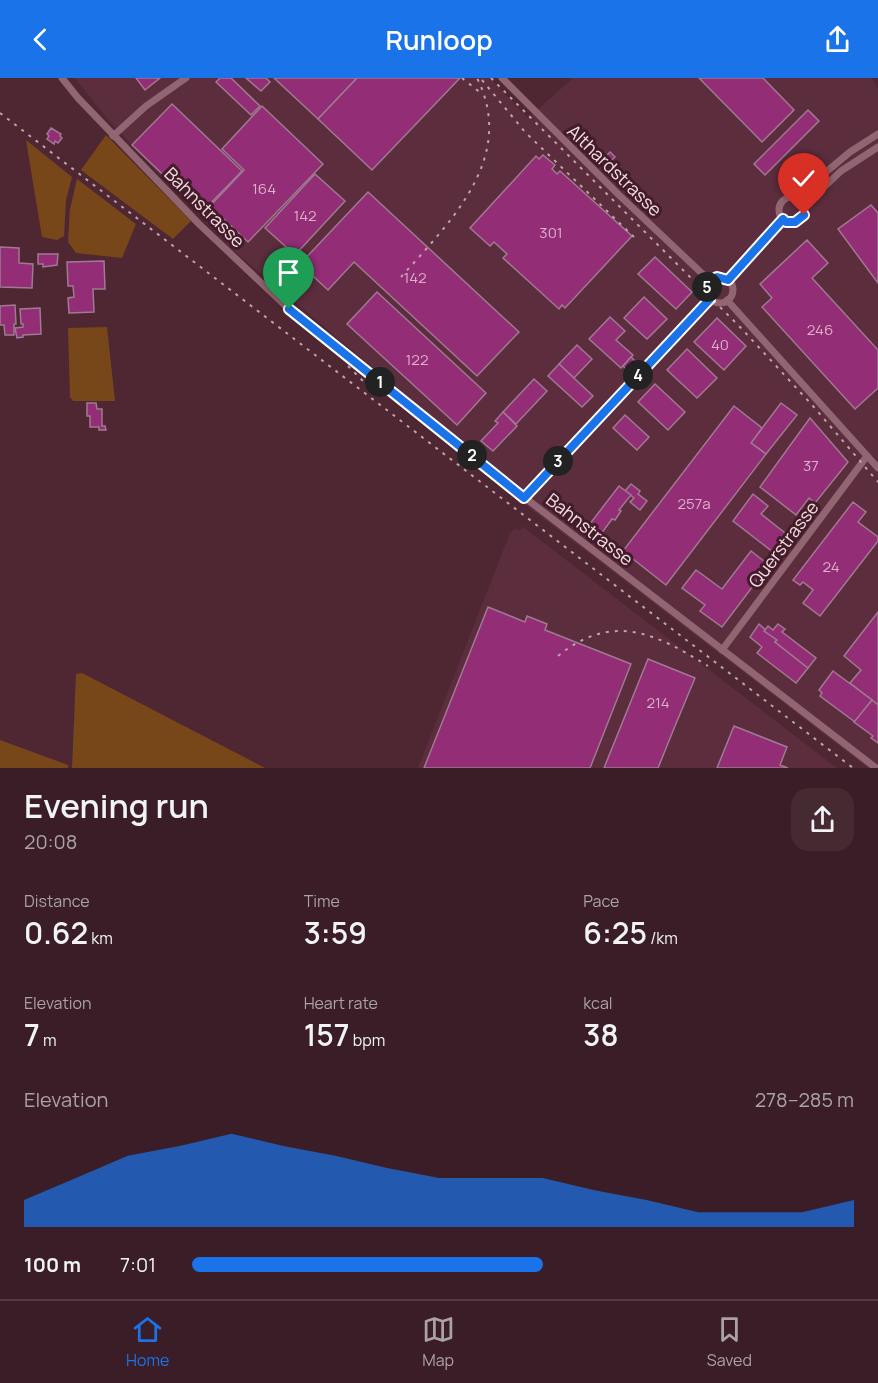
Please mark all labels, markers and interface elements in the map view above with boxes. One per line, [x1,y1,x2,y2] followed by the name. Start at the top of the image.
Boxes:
[385,21,493,58] text: Runloop
[24,23,57,56] icon: back
[821,23,854,56] icon: share
[563,119,667,221] street label: Althardstrasse
[778,153,829,215] pin
[160,162,250,252] street label: Bahnstrasse
[787,162,820,195] icon: check
[252,178,276,199] house number: 164
[293,205,317,226] house number: 142
[539,222,563,243] house number: 301
[263,247,314,309] pin
[272,256,305,289] icon: arrive
[403,267,427,288] house number: 142
[692,272,722,302] pin: 5
[702,276,712,298] text: 5
[807,319,833,340] house number: 246
[711,334,729,355] house number: 40
[406,349,428,370] house number: 122
[623,360,653,390] pin: 4
[633,364,643,386] text: 4
[365,367,395,397] pin: 1
[376,371,384,393] text: 1
[457,440,487,470] pin: 2
[467,444,477,466] text: 2
[543,446,573,476] pin: 3
[553,450,563,472] text: 3
[803,455,819,476] house number: 37
[541,487,639,571] street label: Bahnstrasse
[677,493,711,514] house number: 257a
[743,496,823,592] street label: Querstrasse
[822,556,840,577] house number: 24
[646,692,670,713] house number: 214
[24,783,209,828] text: Evening run
[791,788,854,851] button: share
[24,828,77,855] text: 20:08
[24,890,90,912] text: Distance
[304,890,340,912] text: Time
[583,890,619,912] text: Pace
[24,912,88,953] text: 0.62
[304,912,367,953] text: 3:59
[583,912,647,953] text: 6:25
[88,927,113,949] text: km
[647,927,678,949] text: /km
[24,992,92,1014] text: Elevation
[304,992,378,1014] text: Heart rate
[583,992,613,1014] text: kcal
[24,1014,40,1055] text: 7
[304,1014,350,1055] text: 157
[583,1014,619,1055] text: 38
[40,1029,56,1051] text: m
[350,1029,385,1051] text: bpm
[24,1086,108,1113] text: Elevation
[755,1086,854,1113] text: 278–285 m
[24,1251,81,1278] text: 100 m
[120,1251,156,1278] text: 7:01
[126,1313,169,1371] tab: Home
[422,1313,455,1371] tab: Map
[707,1313,752,1371] tab: Saved

